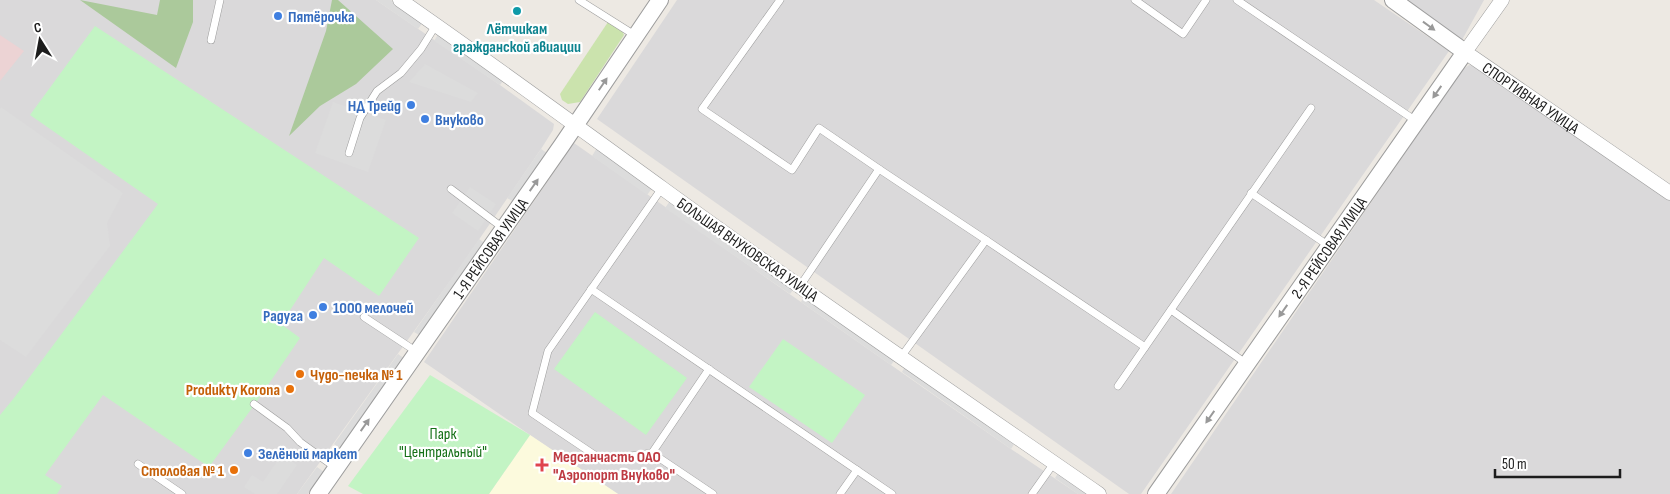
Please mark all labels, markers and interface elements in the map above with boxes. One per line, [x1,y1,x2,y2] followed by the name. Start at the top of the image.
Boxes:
[511,5,523,17] marker: Лётчикам гражданской авиации
[288,8,355,27] place label: Пятёрочка
[272,10,284,22] marker: Пятёрочка
[15,15,65,65] north arrow
[32,19,43,37] text: С
[453,20,581,57] place label: Лётчикам гражданской авиации
[1422,21,1436,31] one-way arrow
[1478,59,1582,139] street label: СПОРТИВНАЯ УЛИЦА
[598,78,608,91] one-way arrow
[1432,85,1442,98] one-way arrow
[348,97,401,116] place label: НД Трейд
[405,99,417,111] marker: НД Трейд
[435,111,484,130] place label: Внуково
[419,113,431,125] marker: Внуково
[529,178,539,191] one-way arrow
[673,194,821,306] street label: БОЛЬШАЯ ВНУКОВСКАЯ УЛИЦА
[1288,194,1372,303] street label: 2-Я РЕЙСОВАЯ УЛИЦА
[449,195,533,303] street label: 1-Я РЕЙСОВАЯ УЛИЦА
[333,299,414,318] place label: 1000 мелочей
[317,301,329,313] marker: 1000 мелочей
[1278,304,1288,318] one-way arrow
[263,307,303,326] place label: Радуга
[307,309,319,321] marker: Радуга
[310,366,403,385] place label: Чудо-печка № 1
[294,368,306,380] marker: Чудо-печка № 1
[186,381,280,400] place label: Produkty Korona
[284,383,296,395] marker: Produkty Korona
[1205,410,1215,424] one-way arrow
[360,418,370,432] one-way arrow
[399,425,487,462] park label: Парк "Центральный"
[258,445,357,464] place label: Зелёный маркет
[1495,446,1620,478] scale bar
[242,447,254,459] marker: Зелёный маркет
[553,448,675,485] place label: Медсанчасть ОАО "Аэропорт Внуково"
[1502,455,1527,474] text: 50 m
[535,458,549,472] marker: Медсанчасть ОАО "Аэропорт Внуково"
[141,462,225,481] place label: Столовая № 1
[228,464,240,476] marker: Столовая № 1

